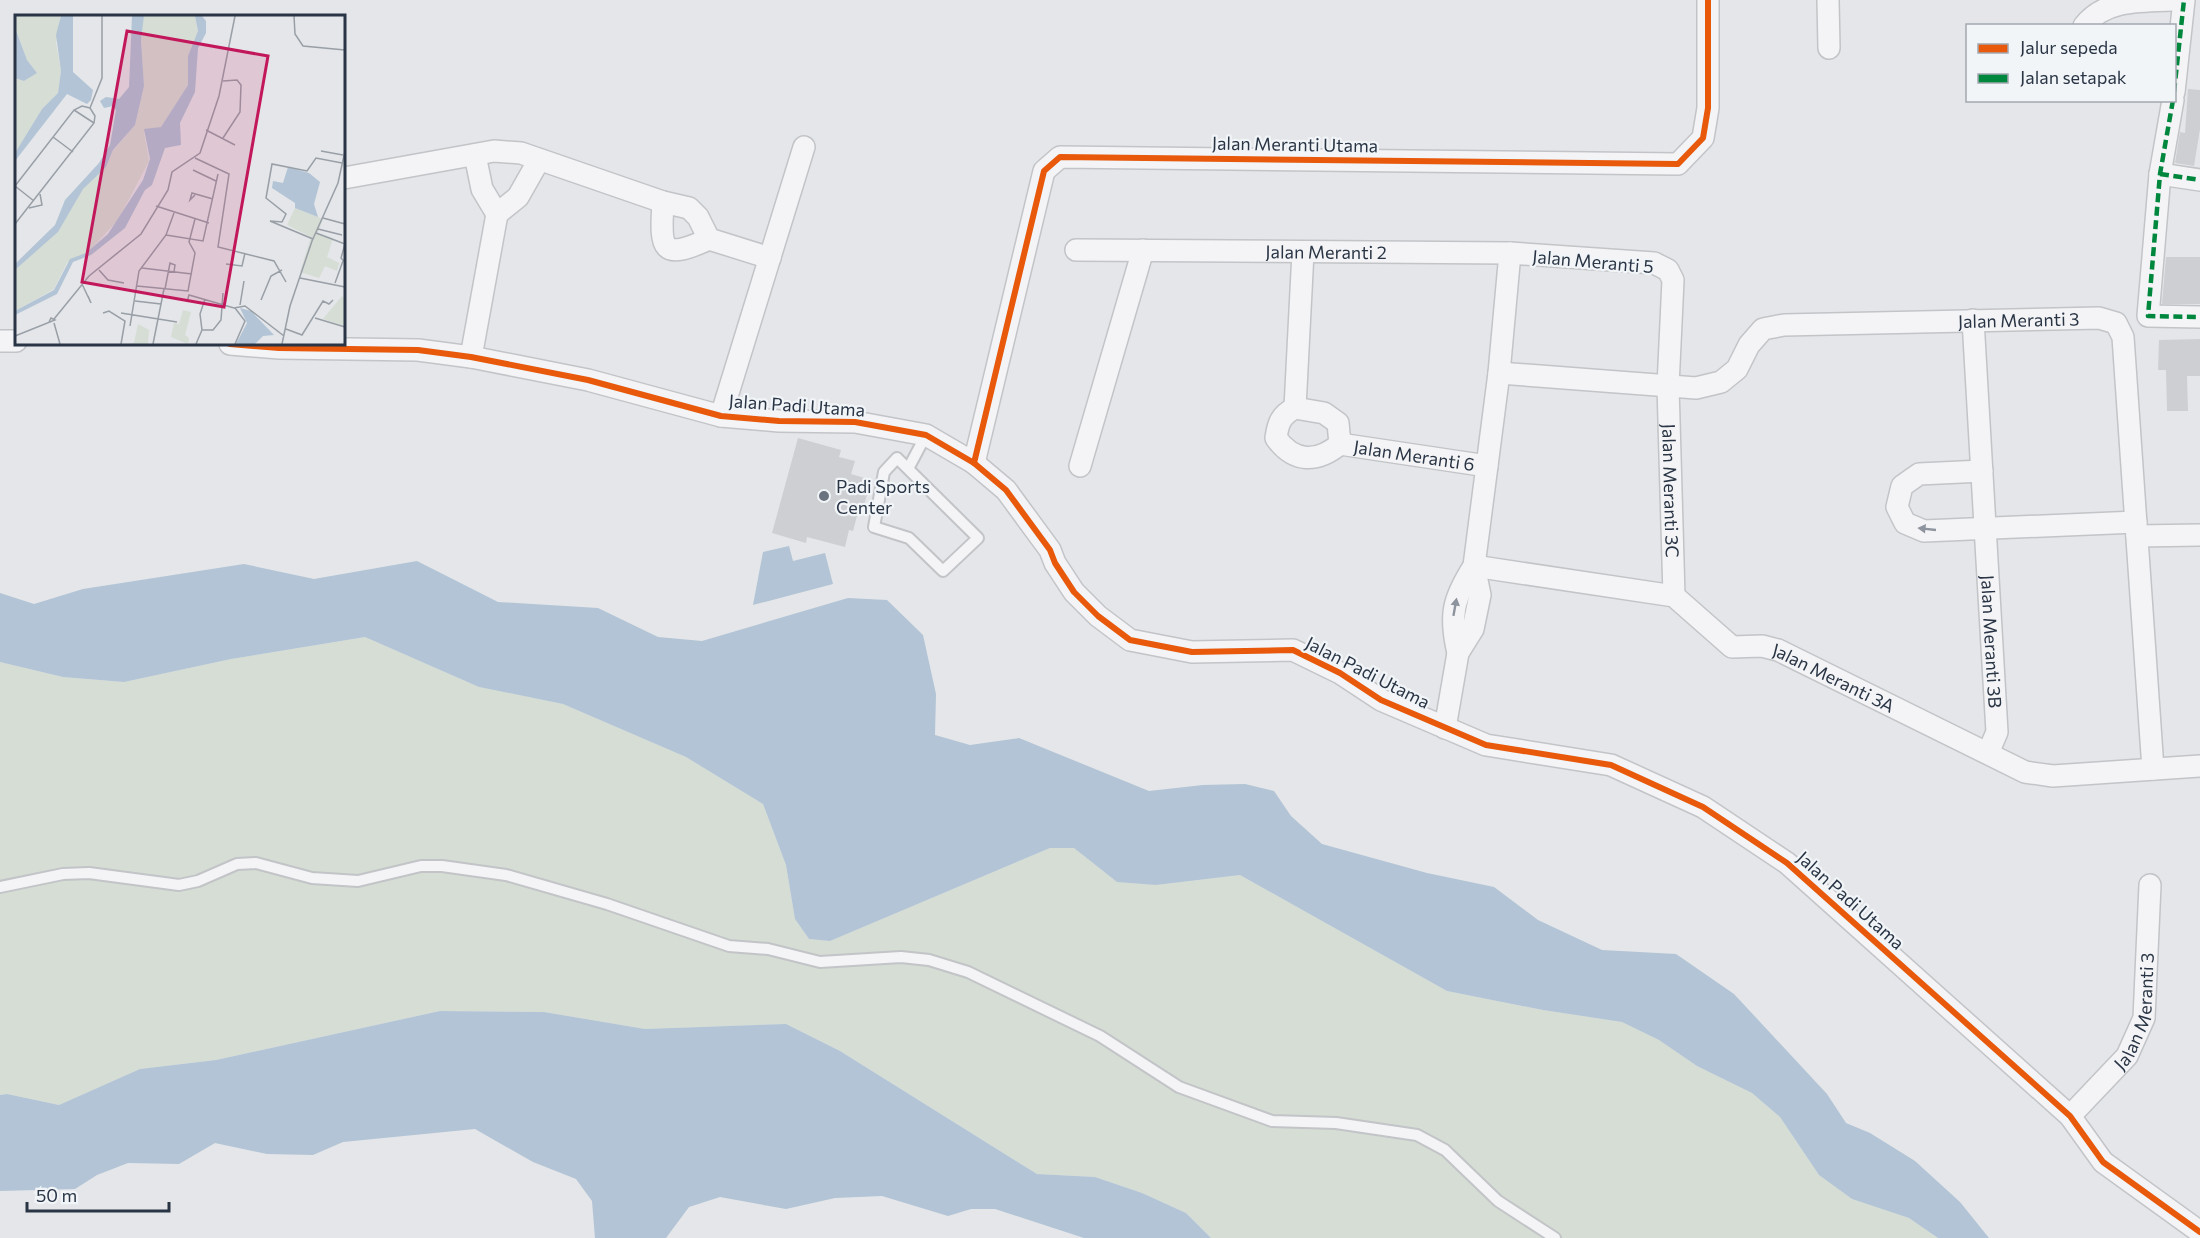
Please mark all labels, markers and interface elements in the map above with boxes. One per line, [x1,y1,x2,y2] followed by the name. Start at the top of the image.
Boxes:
[15,15,345,345] inset map
[1966,24,2176,102] legend
[2020,36,2118,58] text: Jalur sepeda
[2020,66,2127,88] text: Jalan setapak
[1212,132,1378,156] street label: Jalan Meranti Utama
[1265,240,1387,263] street label: Jalan Meranti 2
[1531,245,1655,277] street label: Jalan Meranti 5
[1958,307,2080,332] street label: Jalan Meranti 3
[728,389,866,421] street label: Jalan Padi Utama
[1658,423,1684,558] street label: Jalan Meranti 3C
[1352,435,1476,475] street label: Jalan Meranti 6
[836,475,930,518] place label: Padi Sports Center
[817,489,831,503] marker: Padi Sports Center
[1917,524,1936,534] one-way arrow
[1977,574,2007,709] street label: Jalan Meranti 3B
[1451,598,1460,617] one-way arrow
[1302,631,1434,713] street label: Jalan Padi Utama
[1771,638,1898,717] street label: Jalan Meranti 3A
[1793,846,1909,954] street label: Jalan Padi Utama
[2109,952,2158,1074] street label: Jalan Meranti 3
[27,1175,170,1213] scale bar
[36,1184,77,1206] text: 50 m

